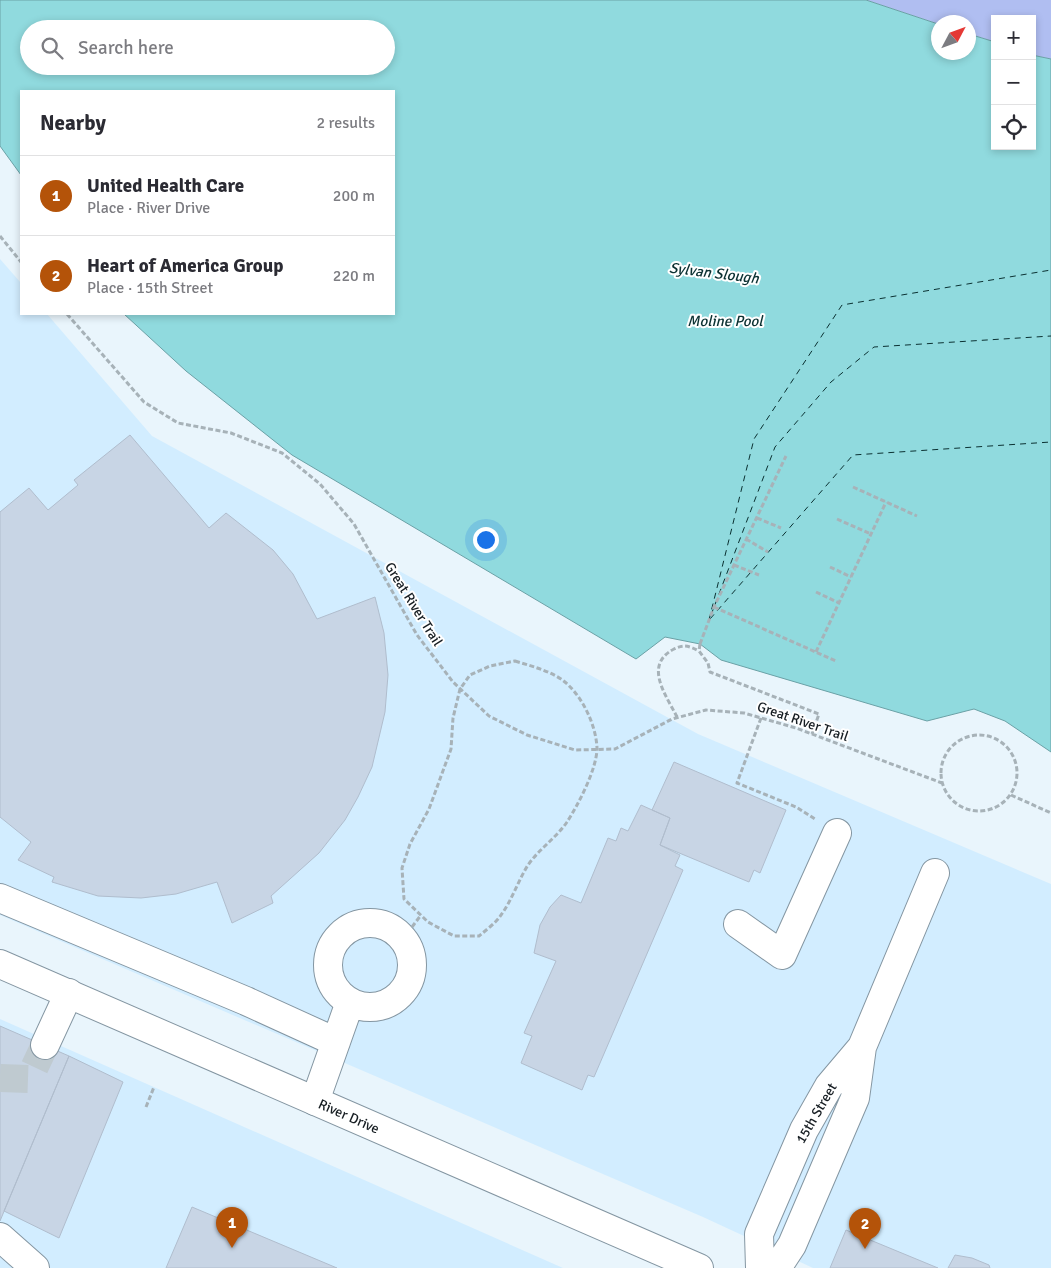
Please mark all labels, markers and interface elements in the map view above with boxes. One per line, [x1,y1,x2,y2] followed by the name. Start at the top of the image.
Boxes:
[931,15,976,60] north arrow
[991,15,1036,150] map controls
[991,15,1036,60] button: +
[20,20,395,75] search box
[38,34,66,62] icon: search
[78,36,174,60] text: Search here
[991,60,1036,105] button: −
[991,105,1036,150] button: locate
[40,110,106,136] text: Nearby
[316,113,375,133] text: 2 results
[87,174,244,198] text: United Health Care
[52,186,60,206] text: 1
[333,186,375,206] text: 200 m
[87,198,210,218] text: Place · River Drive
[87,254,283,278] text: Heart of America Group
[668,259,761,288] water label: Sylvan Slough
[52,266,60,286] text: 2
[333,266,375,286] text: 220 m
[87,278,213,298] text: Place · 15th Street
[687,312,764,330] water label: Moline Pool
[473,527,499,553] your location
[381,559,446,649] street label: Great River Trail
[755,698,851,745] street label: Great River Trail
[792,1080,841,1147] street label: 15th Street
[316,1096,382,1137] street label: River Drive
[216,1207,248,1248] pin: 1
[849,1208,881,1249] pin: 2

